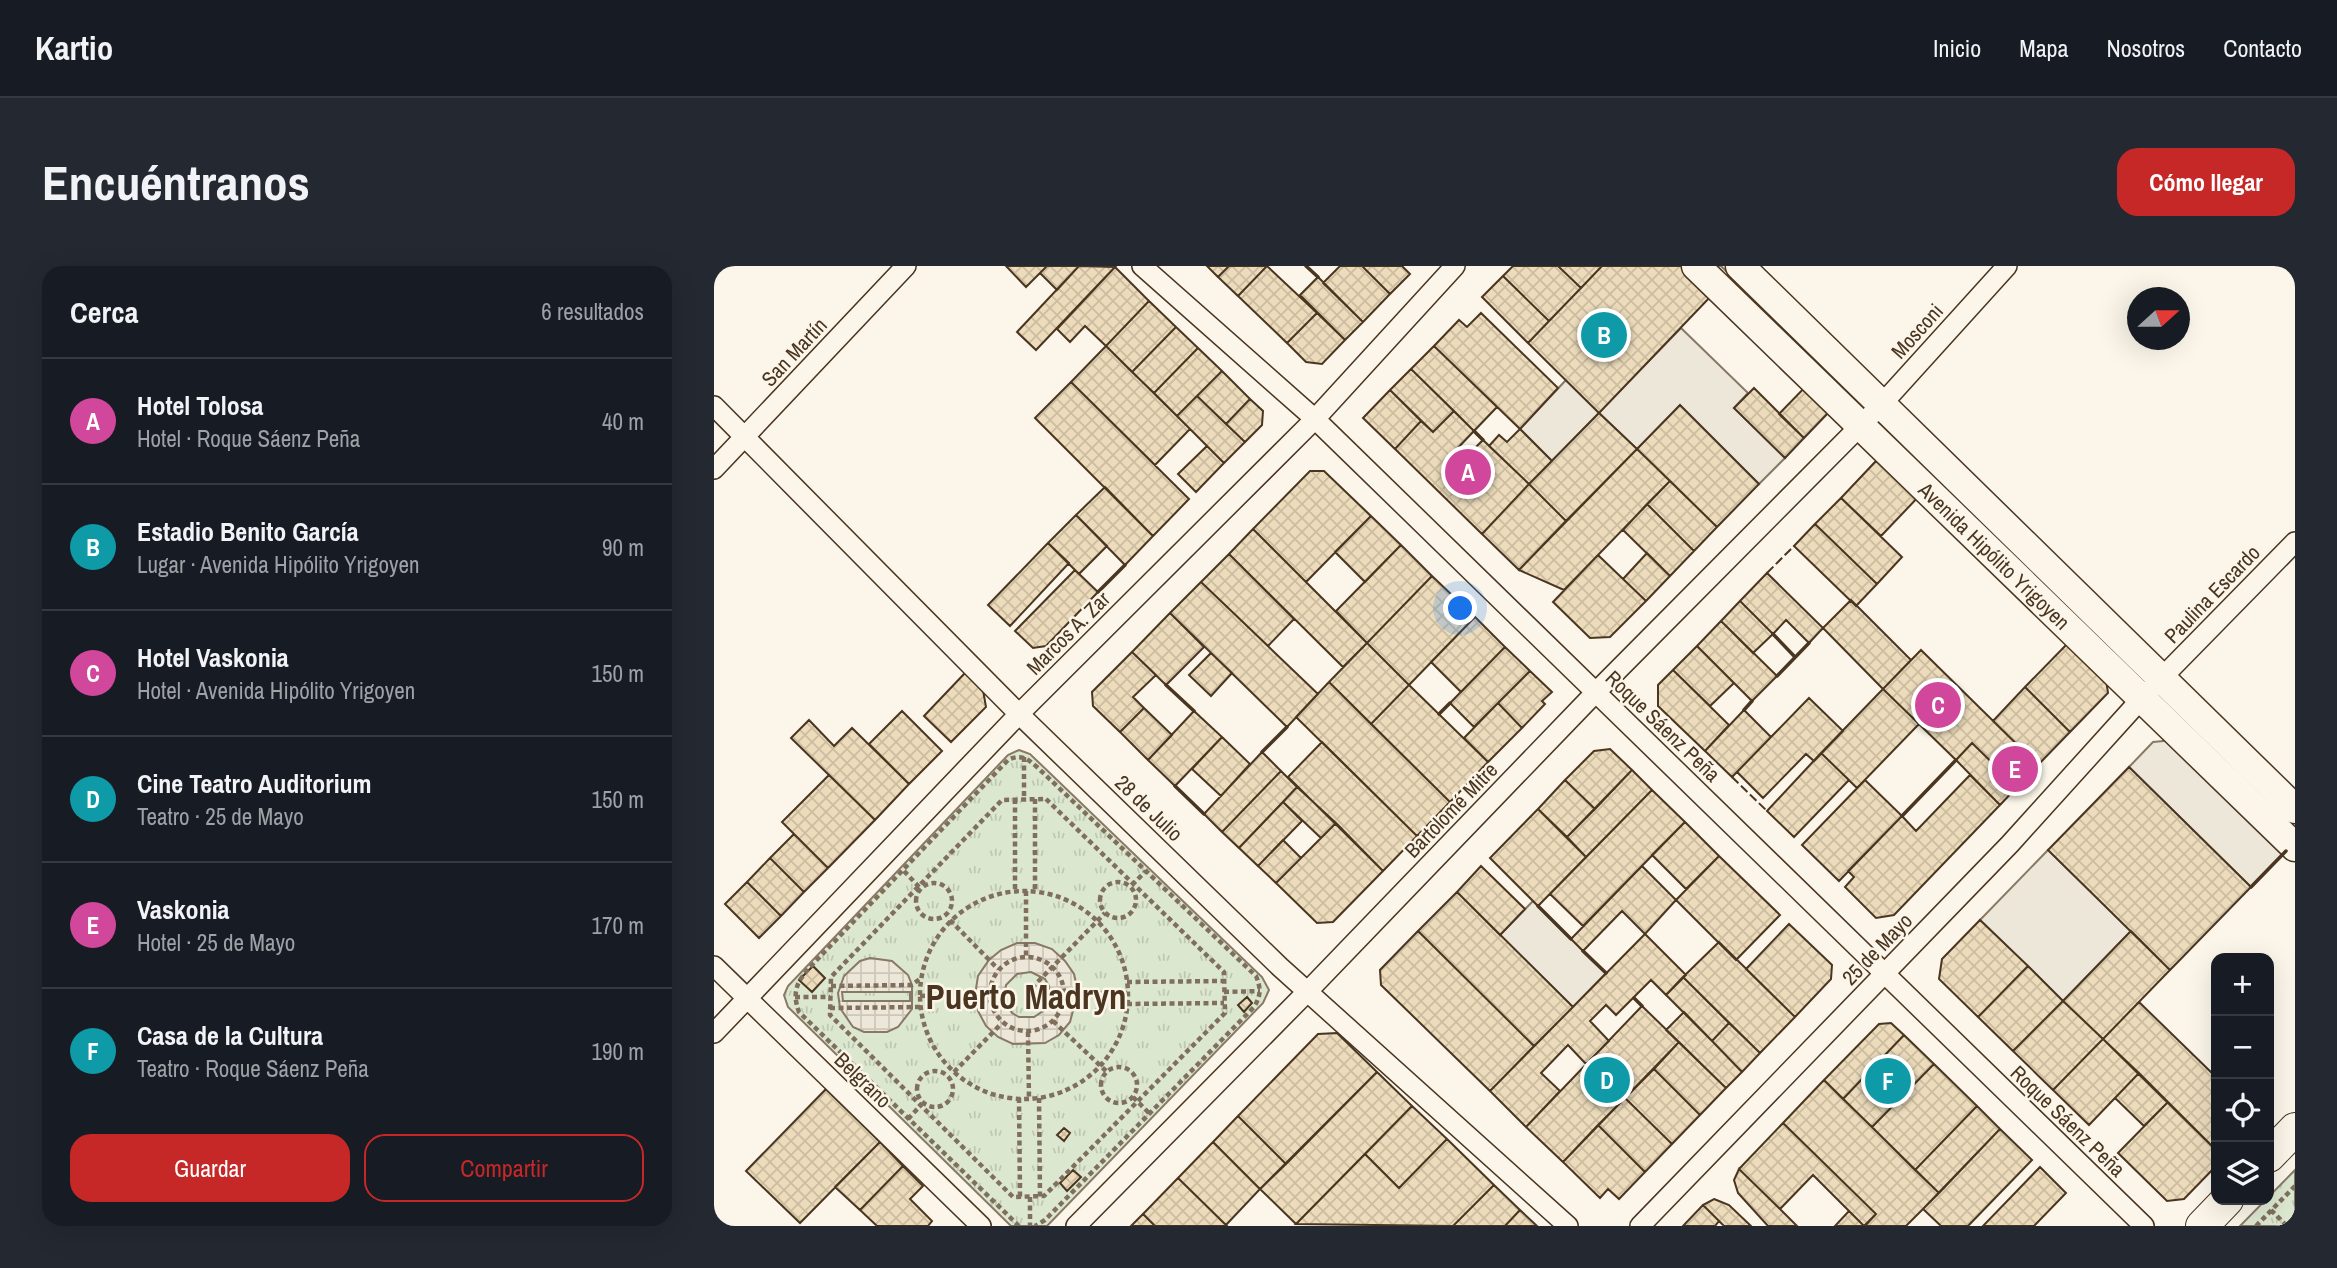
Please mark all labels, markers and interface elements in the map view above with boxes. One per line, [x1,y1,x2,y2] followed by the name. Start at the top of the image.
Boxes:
[35,26,113,70] text: Kartio
[1933,32,1981,64] text: Inicio
[2019,32,2068,64] text: Mapa
[2106,32,2185,64] text: Nosotros
[2223,32,2302,64] text: Contacto
[2117,148,2295,216] button: Cómo llegar
[42,149,310,215] text: Encuéntranos
[2127,287,2190,350] north arrow
[70,292,138,332] text: Cerca
[541,296,644,327] text: 6 resultados
[1884,297,1950,365] street label: Mosconi
[1581,309,1627,361] pin: B
[755,311,833,393] street label: San Martín
[137,388,263,423] text: Hotel Tolosa
[86,406,100,437] text: A
[602,406,644,437] text: 40 m
[137,423,360,454] text: Hotel · Roque Sáenz Peña
[1445,446,1491,498] pin: A
[1912,475,2077,636] street label: Avenida Hipólito Yrigoyen
[137,514,359,549] text: Estadio Benito García
[86,532,100,563] text: B
[602,532,644,563] text: 90 m
[2158,538,2266,650] street label: Paulina Escardo
[137,549,419,580] text: Lugar · Avenida Hipólito Yrigoyen
[1020,585,1116,681] street label: Marcos A. Zar
[1443,591,1477,625] your location
[137,640,289,675] text: Hotel Vaskonia
[86,658,100,689] text: C
[592,658,644,689] text: 150 m
[1599,664,1727,789] street label: Roque Sáenz Peña
[137,675,415,706] text: Hotel · Avenida Hipólito Yrigoyen
[1915,679,1961,731] pin: C
[1992,743,2038,795] pin: E
[1398,756,1504,864] street label: Bartolomé Mitre
[137,766,372,801] text: Cine Teatro Auditorium
[1109,768,1189,848] street label: 28 de Julio
[86,784,100,815] text: D
[592,784,644,815] text: 150 m
[137,801,304,832] text: Teatro · 25 de Mayo
[137,892,229,927] text: Vaskonia
[1835,907,1919,991] street label: 25 de Mayo
[87,910,99,941] text: E
[592,910,644,941] text: 170 m
[137,927,295,958] text: Hotel · 25 de Mayo
[2211,953,2274,1205] map controls
[2211,953,2274,1016] button: +
[926,973,1126,1020] district label: Puerto Madryn
[2211,1016,2274,1079] button: −
[137,1018,323,1053] text: Casa de la Cultura
[87,1036,99,1067] text: F
[592,1036,644,1067] text: 190 m
[828,1046,898,1114] street label: Belgrano
[137,1053,369,1084] text: Teatro · Roque Sáenz Peña
[1584,1054,1630,1106] pin: D
[1865,1055,1911,1107] pin: F
[2004,1059,2132,1184] street label: Roque Sáenz Peña
[2211,1079,2274,1142] button: locate
[70,1134,350,1202] button: Guardar
[364,1134,644,1202] button: Compartir
[2211,1142,2274,1205] button: layers

